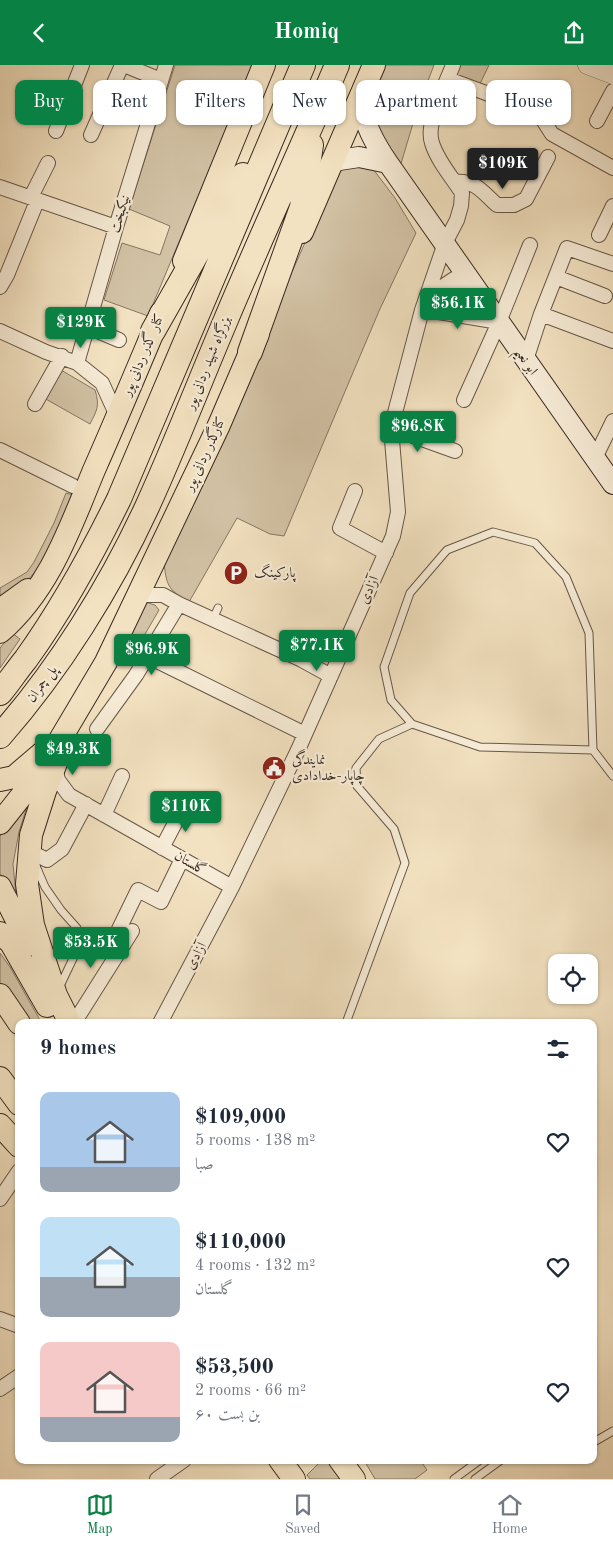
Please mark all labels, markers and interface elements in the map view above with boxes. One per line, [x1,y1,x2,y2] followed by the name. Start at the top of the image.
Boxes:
[25,19,53,47] icon: back
[560,19,588,47] icon: share
[274,21,339,43] text: Homiq
[15,80,83,125] chip: Buy
[93,80,166,125] chip: Rent
[176,80,263,125] chip: Filters
[273,80,346,125] chip: New
[356,80,476,125] chip: Apartment
[486,80,571,125] chip: House
[468,147,538,190] pin: $109K
[478,156,528,172] text: $109K
[107,193,133,235] street label: نیکبخت
[417,287,499,330] pin: $56.1K
[431,296,485,312] text: $56.1K
[46,307,116,349] pin: $129K
[115,310,169,401] street label: کنار گذر ردانی پور
[179,313,236,415] street label: بزرگراه شهید ردانی پور
[56,315,106,331] text: $129K
[507,345,540,381] street label: ابو نعیم
[377,411,459,453] pin: $96.8K
[177,413,231,496] street label: کنارگذر ردانی پور
[391,419,445,435] text: $96.8K
[223,560,249,586] parking icon: پارکینگ
[254,563,297,583] place label: پارکینگ
[355,571,383,606] street label: آزادی
[276,629,358,672] pin: $77.1K
[111,633,193,676] pin: $96.9K
[290,638,344,654] text: $77.1K
[125,642,179,658] text: $96.9K
[24,662,63,707] street label: پل چمران
[32,733,114,776] pin: $49.3K
[46,742,100,758] text: $49.3K
[292,749,365,786] place label: نمایندگی چاپار-خدادادی
[261,755,287,781] public building icon: نمایندگی چاپار-خدادادی
[151,791,221,833] pin: $110K
[161,799,211,815] text: $110K
[172,847,209,877] street label: گلستان
[50,927,132,969] pin: $53.5K
[64,935,118,951] text: $53.5K
[181,937,211,972] street label: آزادی
[548,954,598,1004] map controls
[548,954,598,1004] button: locate
[544,1035,572,1063] icon: filters
[40,1038,116,1059] text: 9 homes
[195,1107,286,1128] text: $109,000
[80,1112,140,1172] icon: home
[544,1128,572,1156] icon: heart
[195,1133,315,1149] text: 5 rooms · 138 m²
[195,1157,214,1173] text: صبا
[195,1232,286,1253] text: $110,000
[80,1237,140,1297] icon: home
[544,1253,572,1281] icon: heart
[195,1258,315,1274] text: 4 rooms · 132 m²
[195,1282,233,1298] text: گلستان
[195,1357,274,1378] text: $53,500
[80,1362,140,1422] icon: home
[544,1378,572,1406] icon: heart
[195,1383,306,1399] text: 2 rooms · 66 m²
[195,1407,260,1423] text: بن بست ۶۰
[86,1491,114,1538] tab: Map
[285,1491,321,1538] tab: Saved
[492,1491,527,1538] tab: Home

